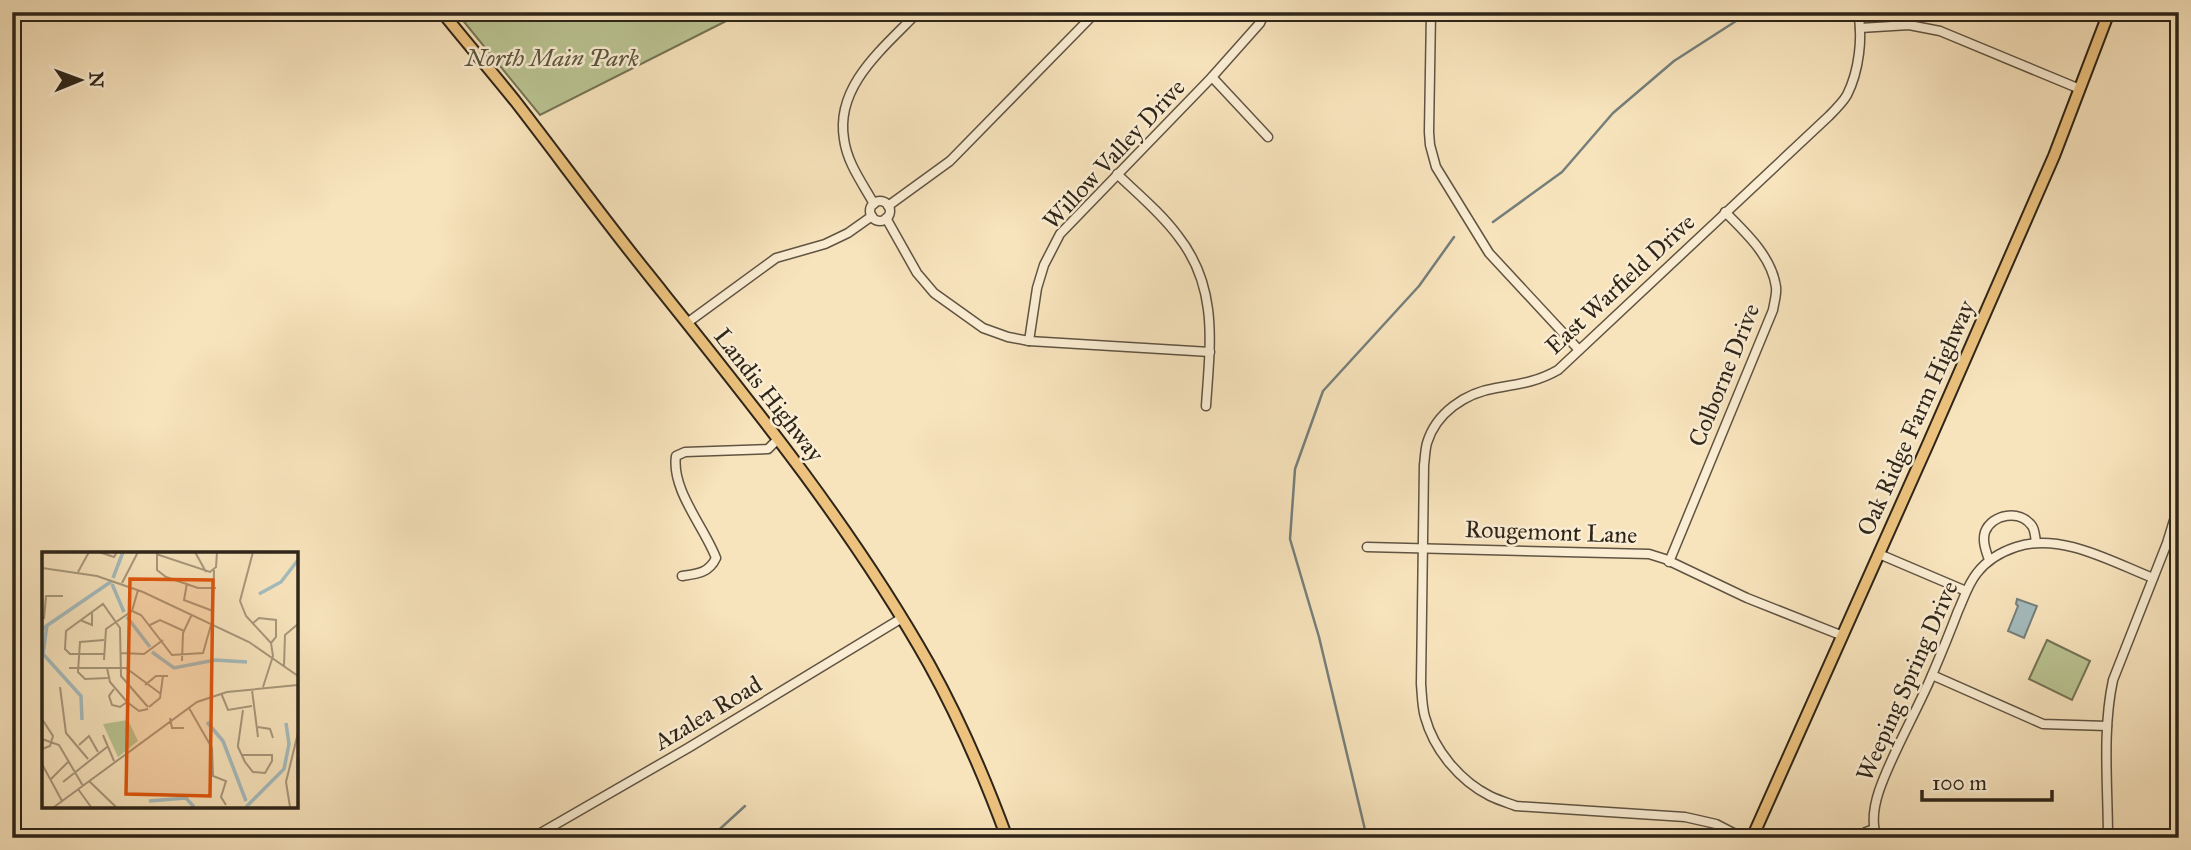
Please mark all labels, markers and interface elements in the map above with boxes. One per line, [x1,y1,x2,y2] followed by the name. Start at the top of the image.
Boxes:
[463,43,639,73] park label: North Main Park
[46,46,116,116] north arrow
[85,71,108,88] text: N
[1037,72,1191,236] street label: Willow Valley Drive
[1539,207,1701,361] street label: East Warfield Drive
[1851,295,1982,540] street label: Oak Ridge Farm Highway
[1682,299,1766,451] street label: Colborne Drive
[707,322,831,469] street label: Landis Highway
[1464,514,1638,550] street label: Rougemont Lane
[42,552,298,808] inset map
[1849,576,1965,786] street label: Weeping Spring Drive
[648,669,767,757] street label: Azalea Road
[1922,759,2051,803] scale bar
[1932,770,1987,796] text: 100 m

